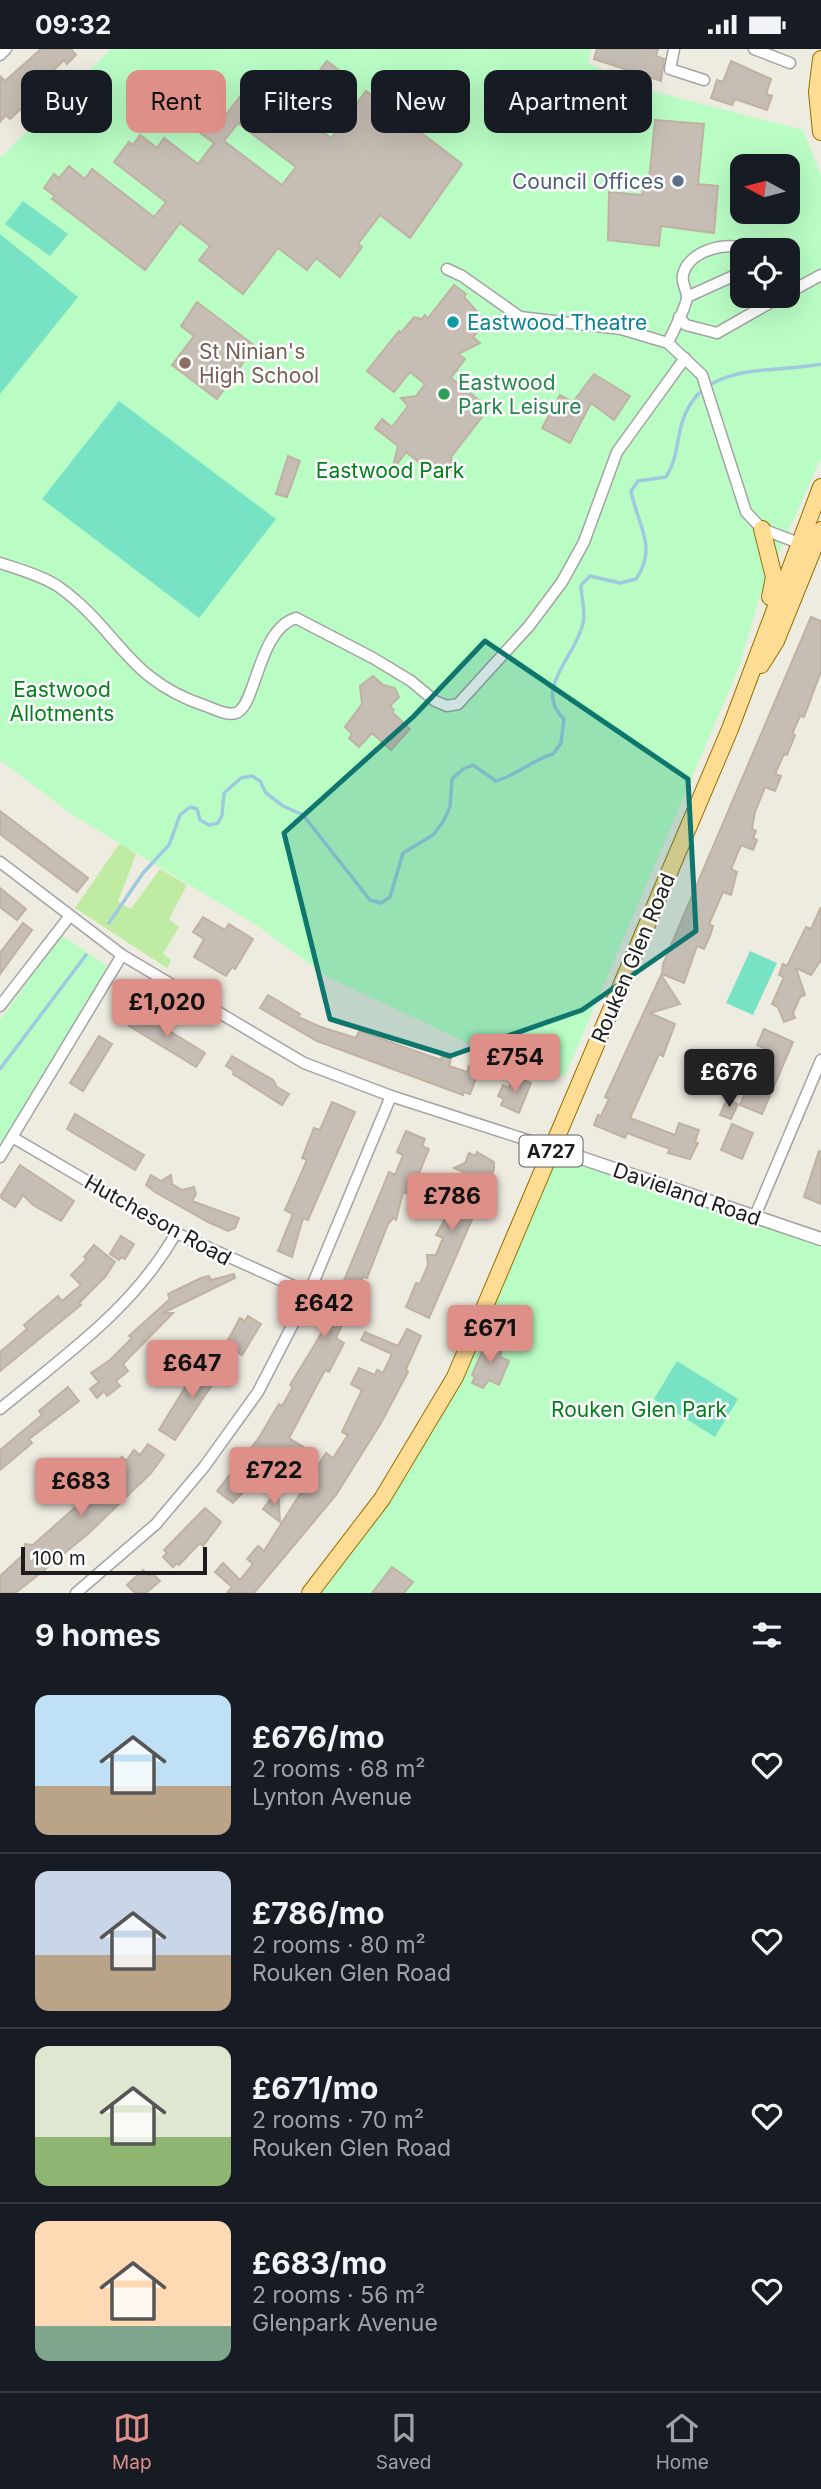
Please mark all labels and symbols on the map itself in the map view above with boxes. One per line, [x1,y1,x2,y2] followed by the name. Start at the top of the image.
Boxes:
[730,154,800,224] north arrow
[512,169,664,194] place label: Council Offices
[670,173,686,189] marker: Council Offices
[467,310,647,335] place label: Eastwood Theatre
[445,314,461,330] marker: Eastwood Theatre
[199,339,319,388] place label: St Ninian's High School
[177,355,193,371] marker: St Ninian's High School
[458,370,581,419] place label: Eastwood Park Leisure
[436,386,452,402] marker: Eastwood Park Leisure
[316,458,465,483] park label: Eastwood Park
[10,677,114,726] park label: Eastwood Allotments
[586,869,680,1047] street label: Rouken Glen Road
[110,979,224,1039] pin: £1,020
[474,1035,556,1094] pin: £754
[688,1049,770,1109] pin: £676
[520,1135,582,1167] road number: A727
[610,1157,764,1231] street label: Davieland Road
[80,1169,236,1271] street label: Hutcheson Road
[411,1173,493,1233] pin: £786
[283,1281,365,1340] pin: £642
[449,1305,531,1365] pin: £671
[151,1341,233,1400] pin: £647
[551,1397,728,1422] park label: Rouken Glen Park
[233,1447,315,1507] pin: £722
[40,1459,122,1518] pin: £683
[21,1544,206,1576] scale bar

